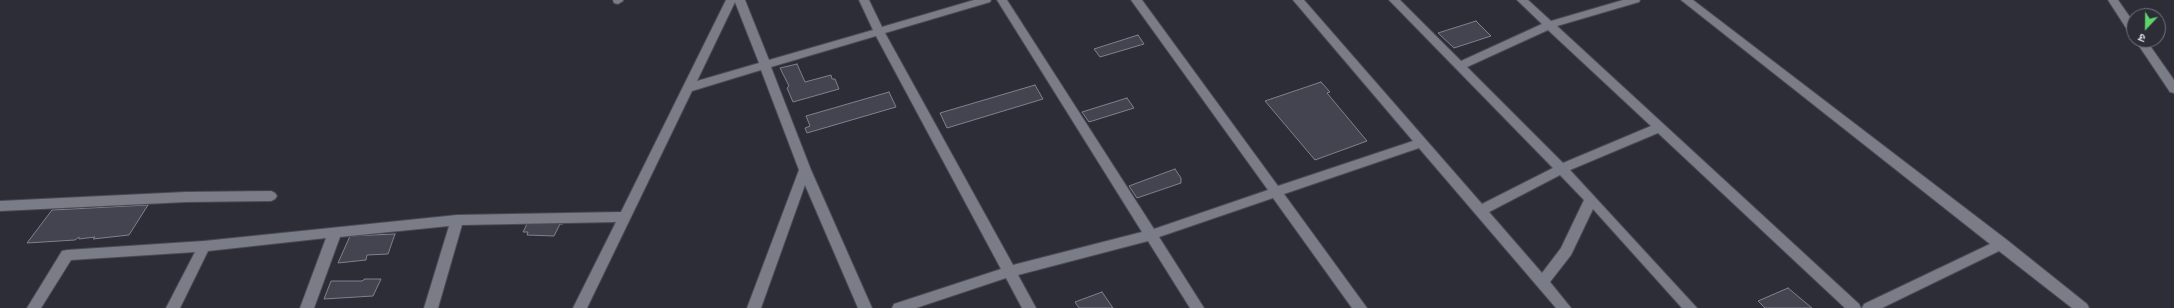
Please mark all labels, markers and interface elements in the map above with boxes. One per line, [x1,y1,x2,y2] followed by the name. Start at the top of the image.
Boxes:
[2126,8,2166,48] north arrow
[2136,30,2148,47] text: उ

